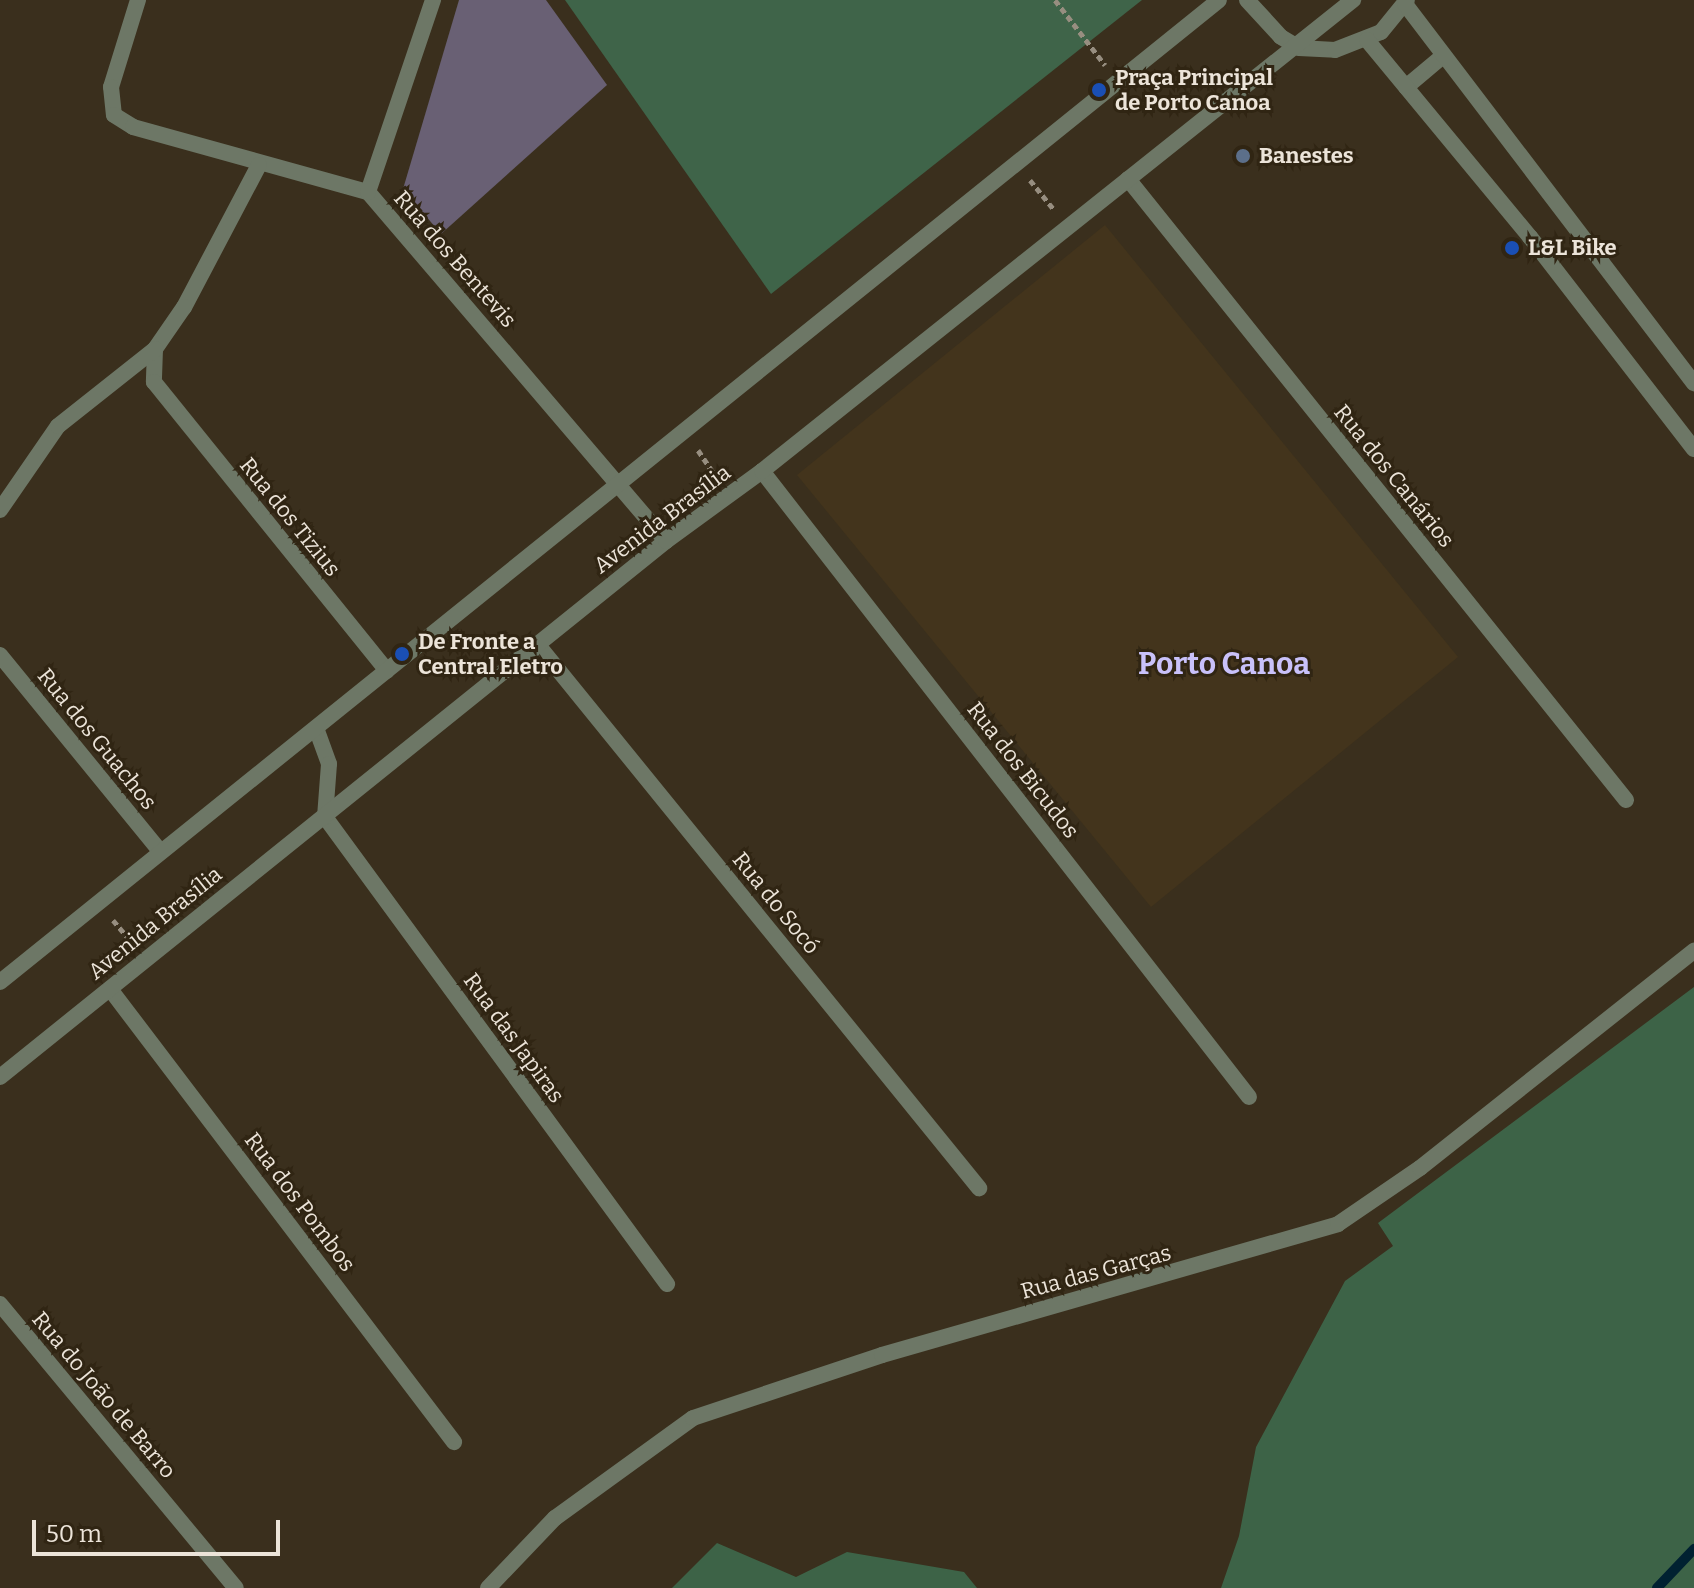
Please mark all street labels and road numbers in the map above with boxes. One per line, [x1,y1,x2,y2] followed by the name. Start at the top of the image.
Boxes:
[388,185,522,333] street label: Rua dos Bentevis
[1328,399,1460,553] street label: Rua dos Canários
[234,452,346,582] street label: Rua dos Tizius
[588,459,736,579] street label: Avenida Brasília
[32,663,162,815] street label: Rua dos Guachos
[962,697,1084,843] street label: Rua dos Bicudos
[727,847,825,959] street label: Rua do Socó
[83,861,227,985] street label: Avenida Brasília
[458,968,570,1108] street label: Rua das Japiras
[239,1127,361,1277] street label: Rua dos Pombos
[1018,1239,1174,1305] street label: Rua das Garças
[27,1306,181,1484] street label: Rua do João de Barro

